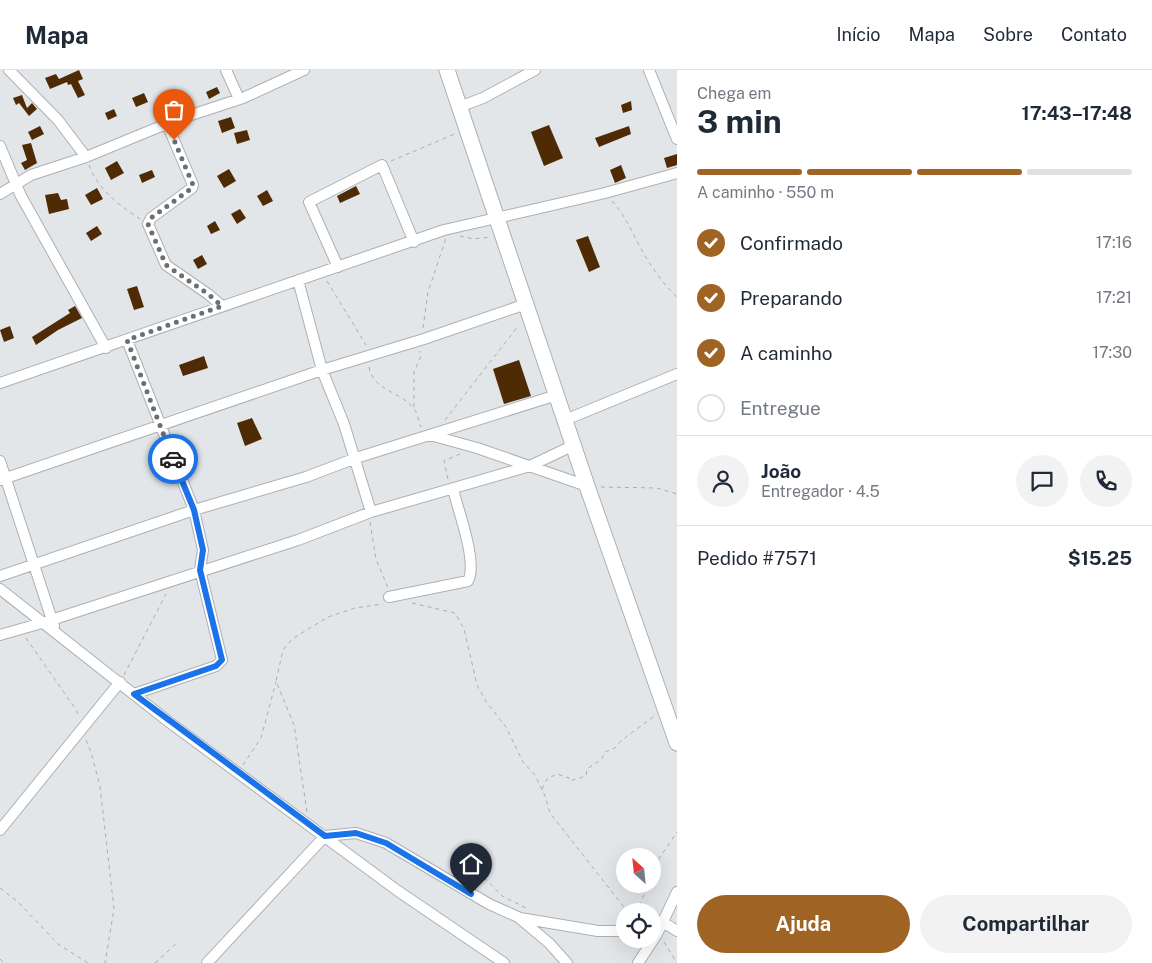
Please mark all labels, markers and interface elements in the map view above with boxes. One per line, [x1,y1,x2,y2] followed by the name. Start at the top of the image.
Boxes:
[25,21,89,49] text: Mapa
[836,24,881,45] text: Início
[909,24,955,45] text: Mapa
[983,24,1033,45] text: Sobre
[1061,24,1127,45] text: Contato
[697,84,771,103] text: Chega em
[153,89,195,140] pin
[160,96,188,124] icon: bag
[1022,102,1132,124] text: 17:43–17:48
[697,103,782,140] text: 3 min
[697,183,834,202] text: A caminho · 550 m
[697,229,725,257] icon: check
[740,232,843,254] text: Confirmado
[1096,233,1132,252] text: 17:16
[697,284,725,312] icon: check
[740,287,842,309] text: Preparando
[1096,288,1132,307] text: 17:21
[697,339,725,367] icon: check
[740,342,833,364] text: A caminho
[1093,343,1132,362] text: 17:30
[740,397,821,419] text: Entregue
[148,434,198,484] courier
[159,445,187,473] icon: car
[697,455,749,507] button: person
[1016,455,1068,507] button: chat
[1080,455,1132,507] button: phone
[761,460,801,482] text: João
[761,482,880,501] text: Entregador · 4.5
[697,547,817,569] text: Pedido #7571
[1068,547,1132,569] text: $15.25
[450,843,492,894] pin
[616,848,661,892] north arrow
[616,848,661,948] map controls
[457,850,485,878] icon: home
[697,895,910,953] button: Ajuda
[920,895,1132,953] button: Compartilhar
[616,903,661,948] button: locate

